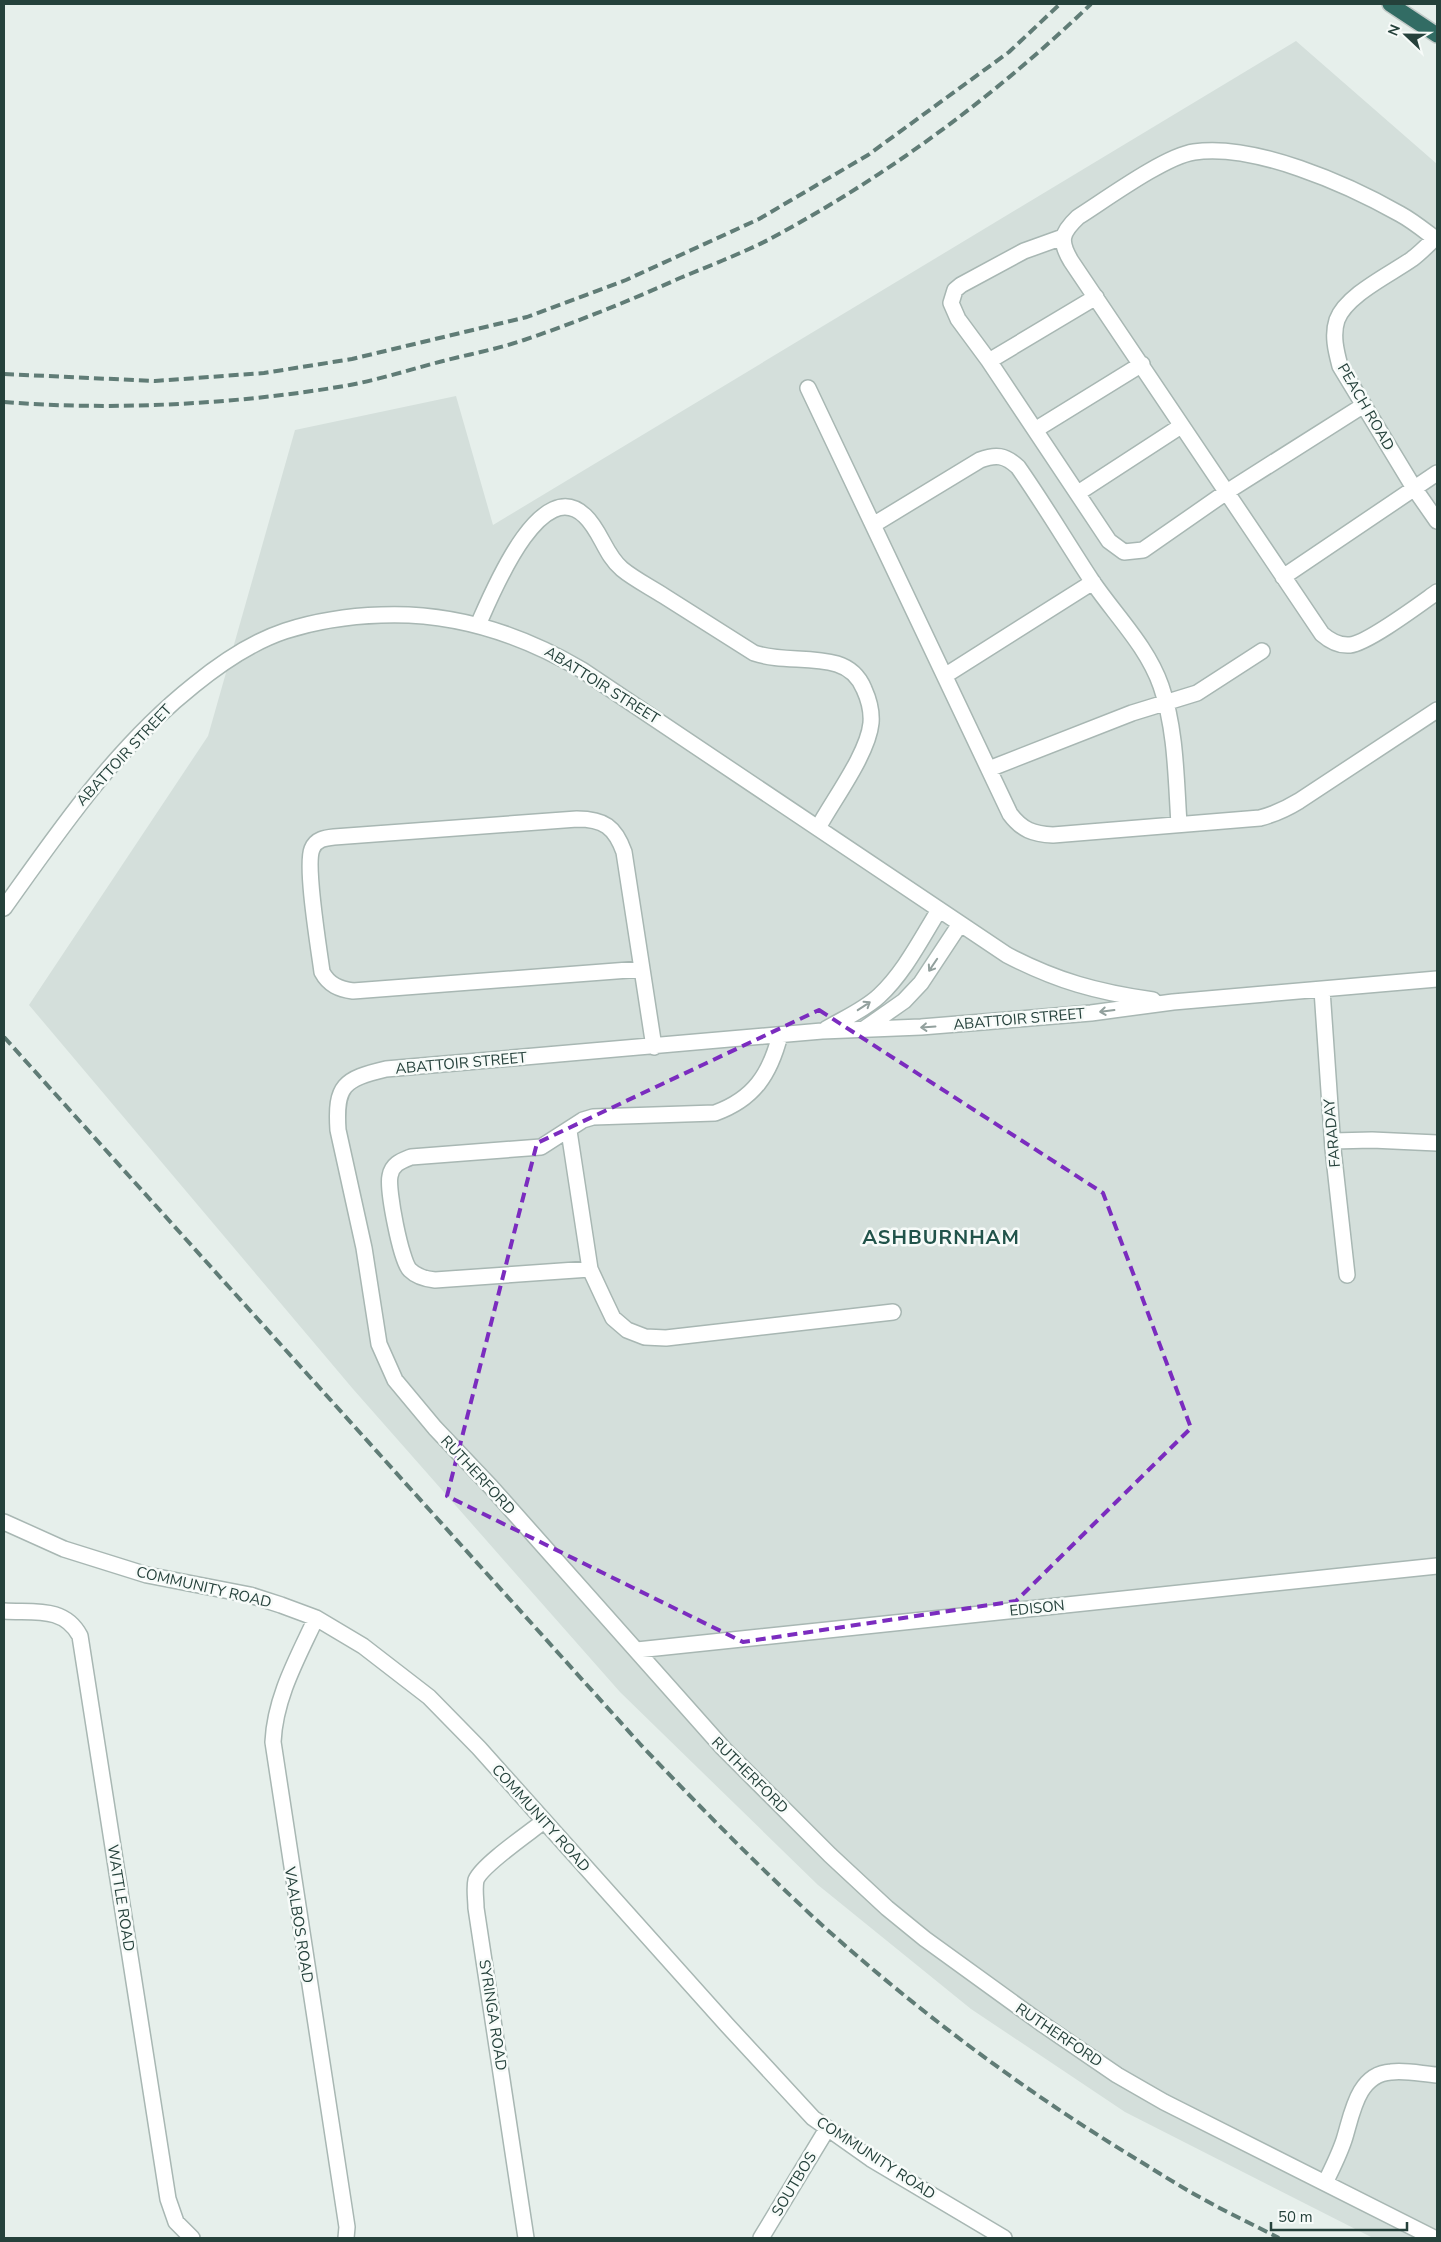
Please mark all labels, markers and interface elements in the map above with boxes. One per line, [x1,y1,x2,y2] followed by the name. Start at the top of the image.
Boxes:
[1381,10,1431,60] north arrow
[1384,22,1405,39] text: N
[1333,360,1399,454] street label: PEACH ROAD
[541,642,663,728] street label: ABATTOIR STREET
[72,700,176,810] street label: ABATTOIR STREET
[928,957,938,971] one-way arrow
[857,1001,871,1011] one-way arrow
[952,1003,1086,1035] street label: ABATTOIR STREET
[1100,1006,1116,1016] one-way arrow
[920,1022,936,1031] one-way arrow
[394,1047,528,1079] street label: ABATTOIR STREET
[1319,1097,1345,1168] street label: FARADAY
[862,1224,1020,1251] district label: ASHBURNHAM
[436,1431,520,1519] street label: RUTHERFORD
[134,1562,274,1612] street label: COMMUNITY ROAD
[1008,1595,1066,1621] street label: EDISON
[707,1732,793,1818] street label: RUTHERFORD
[487,1760,595,1876] street label: COMMUNITY ROAD
[103,1843,139,1953] street label: WATTLE ROAD
[280,1864,318,1985] street label: VAALBOS ROAD
[474,1958,512,2072] street label: SYRINGA ROAD
[1012,1999,1106,2071] street label: RUTHERFORD
[813,2112,939,2204] street label: COMMUNITY ROAD
[767,2148,821,2220] street label: SOUTBOS
[1271,2200,1407,2232] scale bar
[1278,2207,1313,2227] text: 50 m

